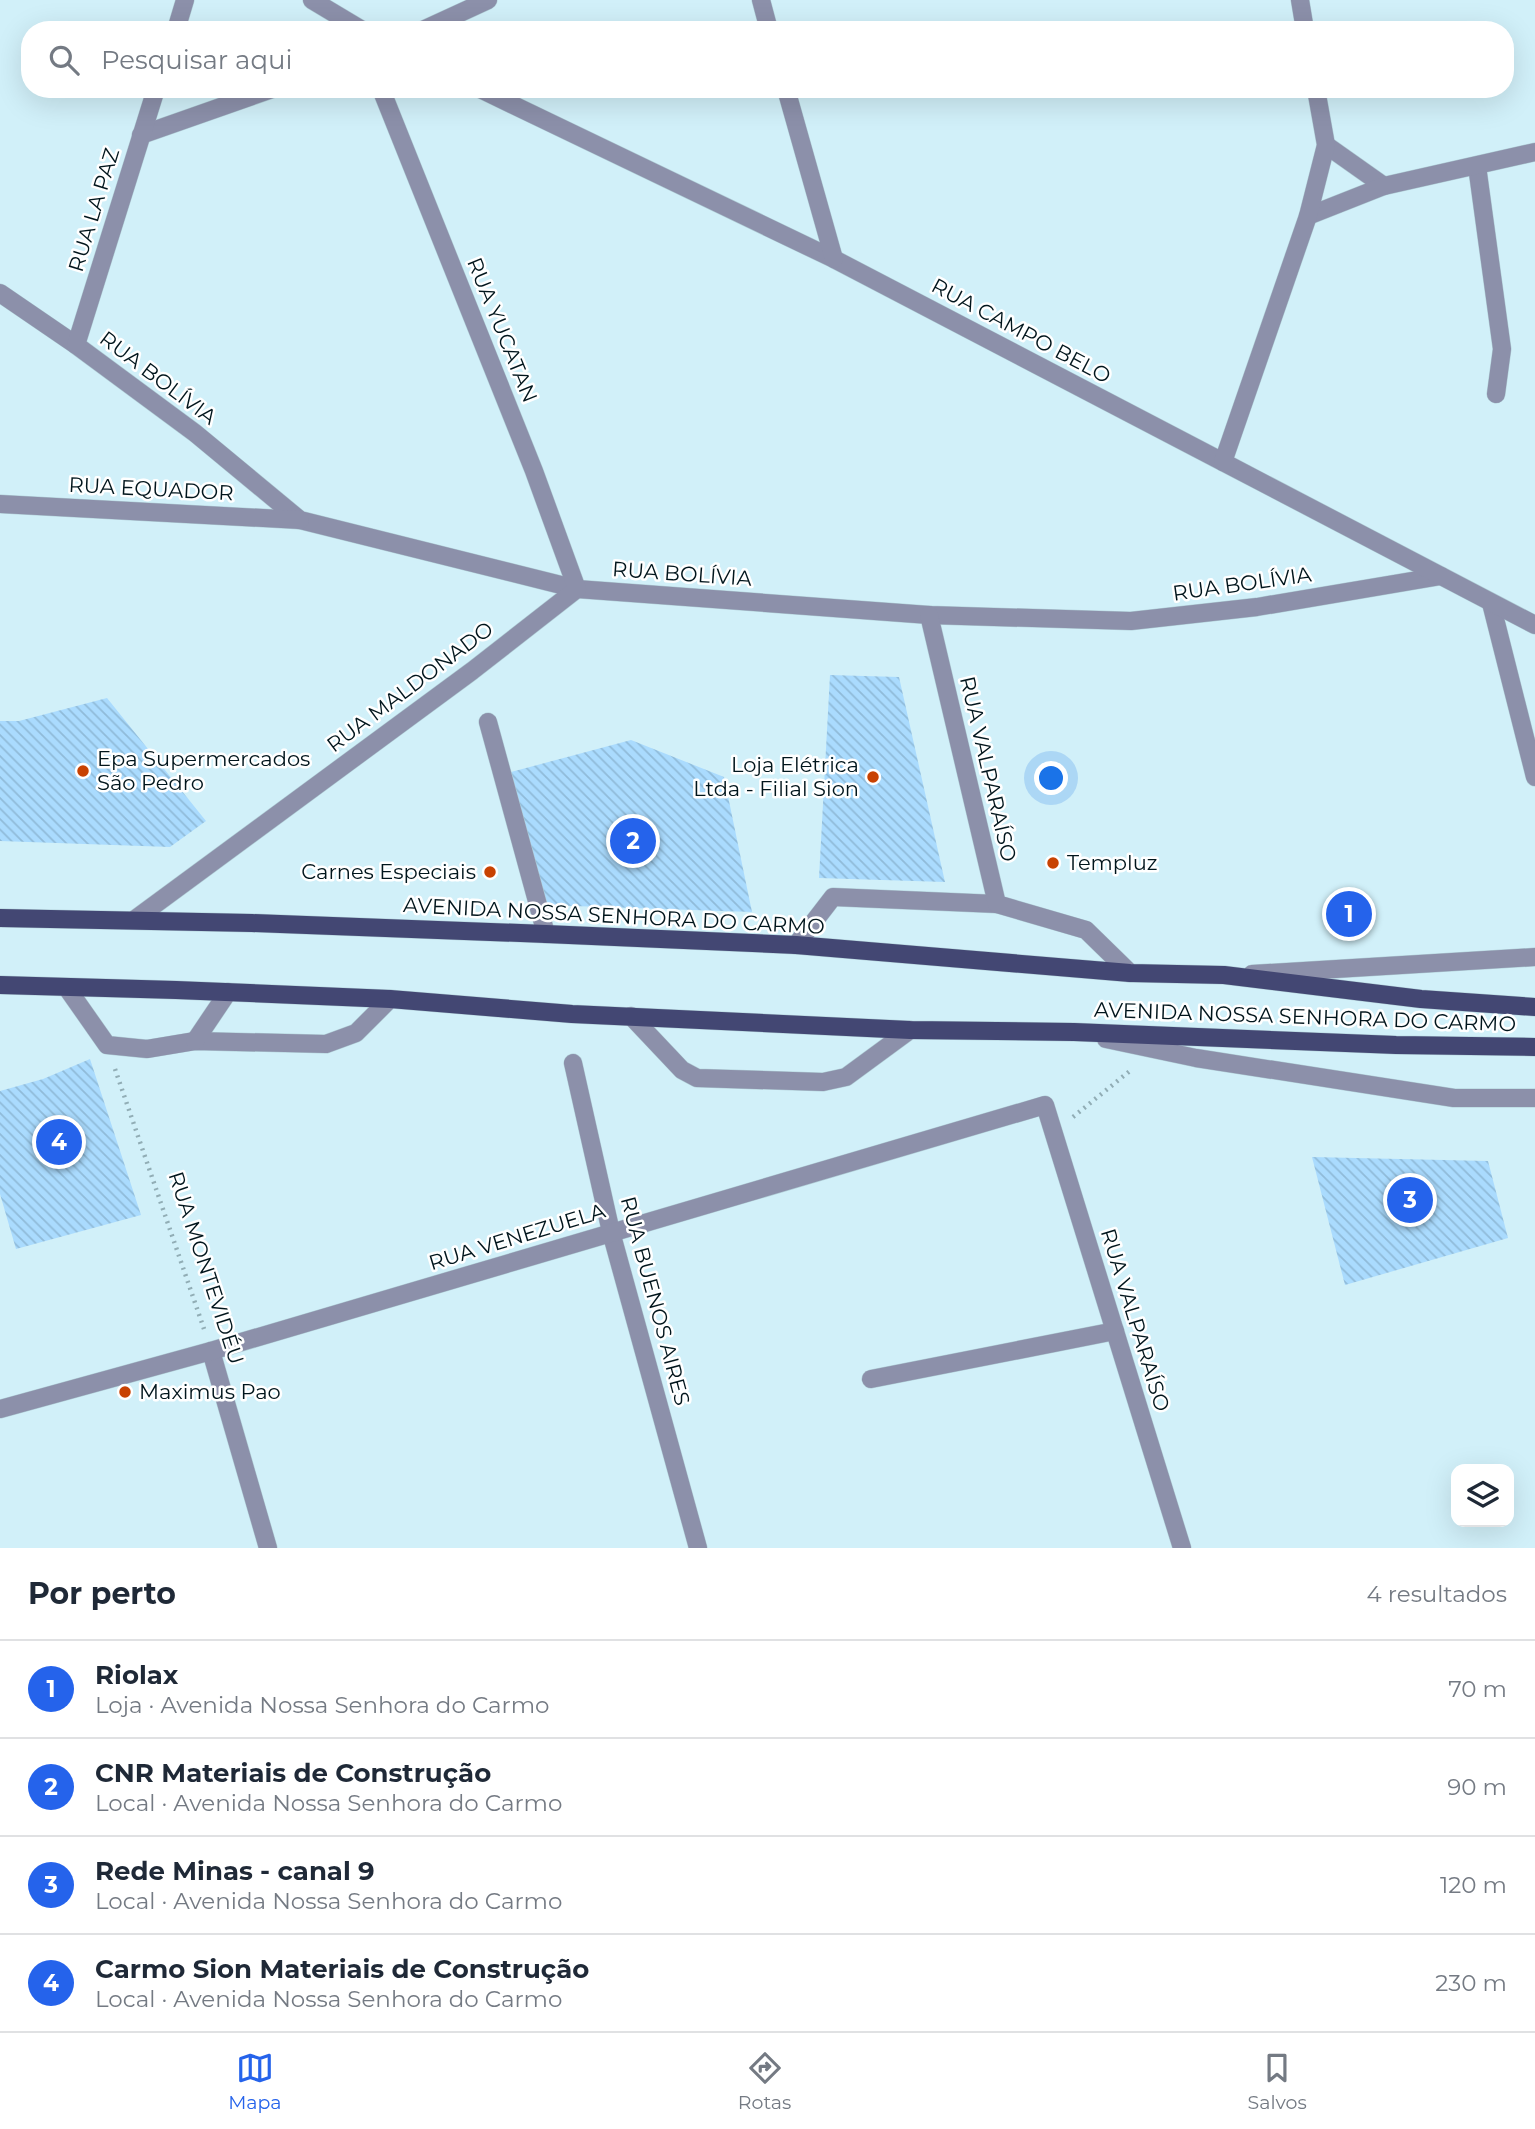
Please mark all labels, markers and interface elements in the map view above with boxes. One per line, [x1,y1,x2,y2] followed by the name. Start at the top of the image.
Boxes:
[21,21,1514,98] search box
[45,41,83,79] icon: search
[101,44,293,76] text: Pesquisar aqui
[63,145,124,275] street label: RUA LA PAZ
[462,254,543,406] street label: RUA YUCATAN
[927,273,1115,388] street label: RUA CAMPO BELO
[95,326,222,430] street label: RUA BOLÍVIA
[68,472,234,505] street label: RUA EQUADOR
[612,556,753,591] street label: RUA BOLÍVIA
[1171,561,1314,606] street label: RUA BOLÍVIA
[322,616,498,757] street label: RUA MALDONADO
[955,674,1022,864] street label: RUA VALPARAÍSO
[97,746,310,795] place label: Epa Supermercados São Pedro
[693,752,859,801] place label: Loja Elétrica Ltda - Filial Sion
[1034,761,1068,795] your location
[75,763,91,779] marker: Epa Supermercados São Pedro
[865,769,881,785] marker: Loja Elétrica Ltda - Filial Sion
[610,815,656,867] pin: 2
[1067,850,1158,875] place label: Templuz
[1045,855,1061,871] marker: Templuz
[301,859,476,884] place label: Carnes Especiais
[482,864,498,880] marker: Carnes Especiais
[1326,888,1372,940] pin: 1
[403,892,826,939] street label: AVENIDA NOSSA SENHORA DO CARMO
[1094,997,1516,1036] street label: AVENIDA NOSSA SENHORA DO CARMO
[36,1116,82,1168] pin: 4
[163,1168,249,1367] street label: RUA MONTEVIDÉU
[1387,1174,1433,1226] pin: 3
[616,1194,695,1408] street label: RUA BUENOS AIRES
[426,1197,609,1275] street label: RUA VENEZUELA
[1096,1225,1175,1414] street label: RUA VALPARAÍSO
[139,1379,281,1404] place label: Maximus Pao
[117,1384,133,1400] marker: Maximus Pao
[1451,1464,1514,1527] map controls
[1451,1464,1514,1527] button: layers
[28,1575,176,1612] text: Por perto
[1367,1580,1507,1608] text: 4 resultados
[95,1659,178,1691] text: Riolax
[46,1675,56,1703] text: 1
[1448,1675,1507,1703] text: 70 m
[95,1691,549,1719] text: Loja · Avenida Nossa Senhora do Carmo
[95,1757,491,1789] text: CNR Materiais de Construção
[44,1773,58,1801] text: 2
[1447,1773,1507,1801] text: 90 m
[95,1789,562,1817] text: Local · Avenida Nossa Senhora do Carmo
[95,1855,375,1887] text: Rede Minas - canal 9
[44,1871,58,1899] text: 3
[1440,1871,1507,1899] text: 120 m
[95,1887,562,1915] text: Local · Avenida Nossa Senhora do Carmo
[95,1953,589,1985] text: Carmo Sion Materiais de Construção
[43,1969,59,1997] text: 4
[1435,1969,1507,1997] text: 230 m
[95,1985,562,2013] text: Local · Avenida Nossa Senhora do Carmo
[228,2049,282,2114] tab: Mapa
[738,2049,791,2114] tab: Rotas
[1248,2049,1307,2114] tab: Salvos

